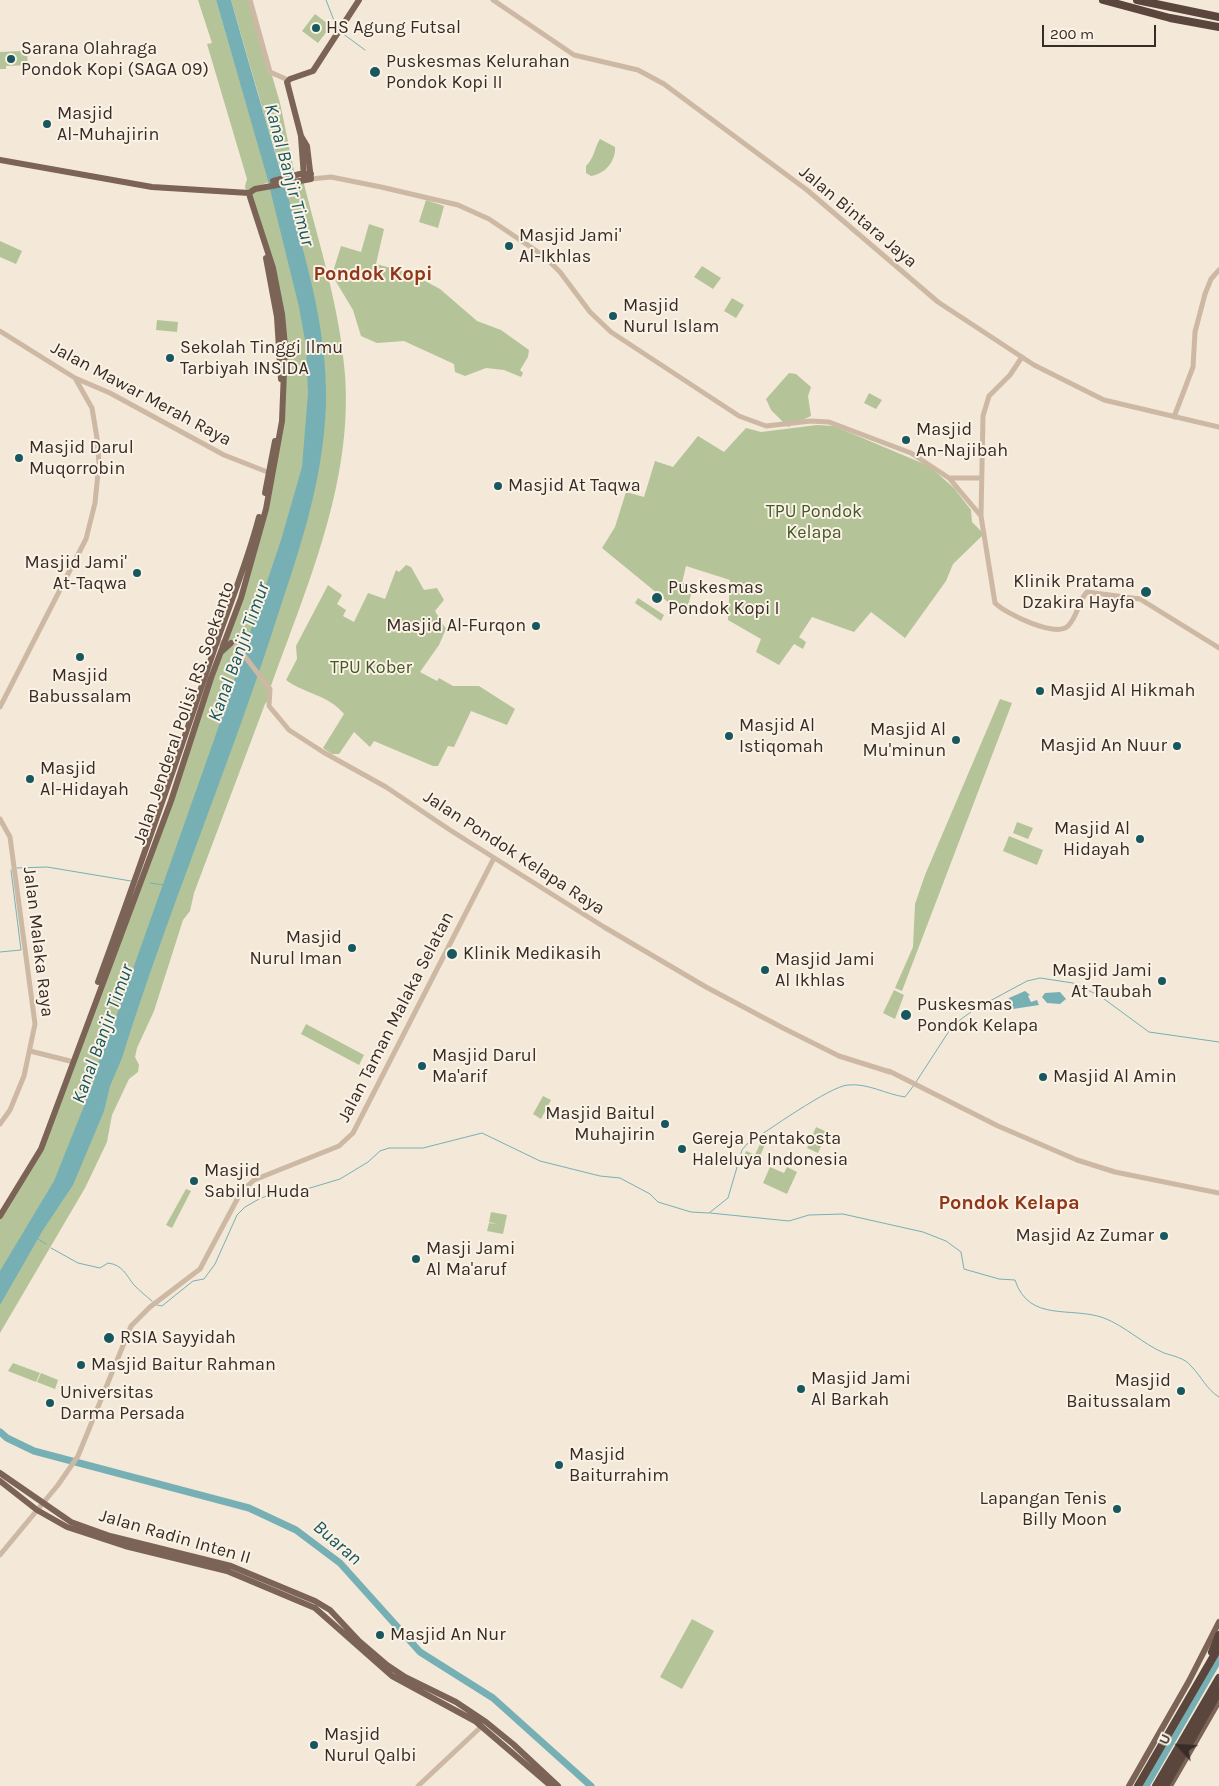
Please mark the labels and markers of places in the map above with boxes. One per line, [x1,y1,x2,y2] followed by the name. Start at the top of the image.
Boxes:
[326,17,461,39] place label: HS Agung Futsal
[310,22,322,34] marker: HS Agung Futsal
[21,38,209,80] place label: Sarana Olahraga Pondok Kopi (SAGA 09)
[386,51,570,94] place label: Puskesmas Kelurahan Pondok Kopi II
[5,53,17,65] marker: Sarana Olahraga Pondok Kopi (SAGA 09)
[368,65,382,79] marker: Puskesmas Kelurahan Pondok Kopi II
[57,103,159,146] place label: Masjid Al-Muhajirin
[41,118,53,130] marker: Masjid Al-Muhajirin
[519,225,621,268] place label: Masjid Jami' Al-Ikhlas
[503,240,515,252] marker: Masjid Jami' Al-Ikhlas
[623,295,719,338] place label: Masjid Nurul Islam
[607,310,619,322] marker: Masjid Nurul Islam
[180,337,343,379] place label: Sekolah Tinggi Ilmu Tarbiyah INSIDA
[164,352,176,364] marker: Sekolah Tinggi Ilmu Tarbiyah INSIDA
[916,419,1008,462] place label: Masjid An-Najibah
[900,434,912,446] marker: Masjid An-Najibah
[29,437,134,479] place label: Masjid Darul Muqorrobin
[13,452,25,464] marker: Masjid Darul Muqorrobin
[508,475,641,497] place label: Masjid At Taqwa
[492,480,504,492] marker: Masjid At Taqwa
[25,552,127,594] place label: Masjid Jami' At-Taqwa
[131,567,143,579] marker: Masjid Jami' At-Taqwa
[1013,571,1135,614] place label: Klinik Pratama Dzakira Hayfa
[668,577,780,620] place label: Puskesmas Pondok Kopi I
[1139,585,1153,599] marker: Klinik Pratama Dzakira Hayfa
[650,591,664,605] marker: Puskesmas Pondok Kopi I
[386,615,526,637] place label: Masjid Al-Furqon
[530,620,542,632] marker: Masjid Al-Furqon
[74,651,86,663] marker: Masjid Babussalam
[28,665,132,708] place label: Masjid Babussalam
[1050,680,1195,702] place label: Masjid Al Hikmah
[1034,685,1046,697] marker: Masjid Al Hikmah
[739,715,824,758] place label: Masjid Al Istiqomah
[863,719,946,762] place label: Masjid Al Mu'minun
[723,730,735,742] marker: Masjid Al Istiqomah
[950,734,962,746] marker: Masjid Al Mu'minun
[1040,735,1167,757] place label: Masjid An Nuur
[1171,740,1183,752] marker: Masjid An Nuur
[40,758,129,801] place label: Masjid Al-Hidayah
[24,773,36,785] marker: Masjid Al-Hidayah
[1054,818,1130,861] place label: Masjid Al Hidayah
[1134,833,1146,845] marker: Masjid Al Hidayah
[249,927,342,970] place label: Masjid Nurul Iman
[346,942,358,954] marker: Masjid Nurul Iman
[463,943,601,965] place label: Klinik Medikasih
[445,947,459,961] marker: Klinik Medikasih
[775,949,875,992] place label: Masjid Jami Al Ikhlas
[1052,960,1152,1002] place label: Masjid Jami At Taubah
[759,964,771,976] marker: Masjid Jami Al Ikhlas
[1156,975,1168,987] marker: Masjid Jami At Taubah
[917,994,1038,1036] place label: Puskesmas Pondok Kelapa
[899,1008,913,1022] marker: Puskesmas Pondok Kelapa
[432,1045,537,1088] place label: Masjid Darul Ma'arif
[416,1060,428,1072] marker: Masjid Darul Ma'arif
[1053,1066,1177,1088] place label: Masjid Al Amin
[1037,1071,1049,1083] marker: Masjid Al Amin
[545,1103,655,1146] place label: Masjid Baitul Muhajirin
[659,1118,671,1130] marker: Masjid Baitul Muhajirin
[692,1128,848,1170] place label: Gereja Pentakosta Haleluya Indonesia
[676,1143,688,1155] marker: Gereja Pentakosta Haleluya Indonesia
[204,1160,310,1202] place label: Masjid Sabilul Huda
[188,1175,200,1187] marker: Masjid Sabilul Huda
[1015,1225,1154,1247] place label: Masjid Az Zumar
[1158,1230,1170,1242] marker: Masjid Az Zumar
[426,1238,515,1280] place label: Masji Jami Al Ma'aruf
[410,1253,422,1265] marker: Masji Jami Al Ma'aruf
[120,1327,236,1349] place label: RSIA Sayyidah
[102,1331,116,1345] marker: RSIA Sayyidah
[91,1354,276,1376] place label: Masjid Baitur Rahman
[75,1359,87,1371] marker: Masjid Baitur Rahman
[811,1368,911,1410] place label: Masjid Jami Al Barkah
[1066,1370,1171,1412] place label: Masjid Baitussalam
[60,1382,185,1425] place label: Universitas Darma Persada
[795,1383,807,1395] marker: Masjid Jami Al Barkah
[1175,1385,1187,1397] marker: Masjid Baitussalam
[44,1397,56,1409] marker: Universitas Darma Persada
[569,1444,669,1486] place label: Masjid Baiturrahim
[553,1459,565,1471] marker: Masjid Baiturrahim
[980,1488,1107,1530] place label: Lapangan Tenis Billy Moon
[1111,1503,1123,1515] marker: Lapangan Tenis Billy Moon
[390,1624,506,1646] place label: Masjid An Nur
[374,1629,386,1641] marker: Masjid An Nur
[324,1724,417,1766] place label: Masjid Nurul Qalbi
[308,1739,320,1751] marker: Masjid Nurul Qalbi

